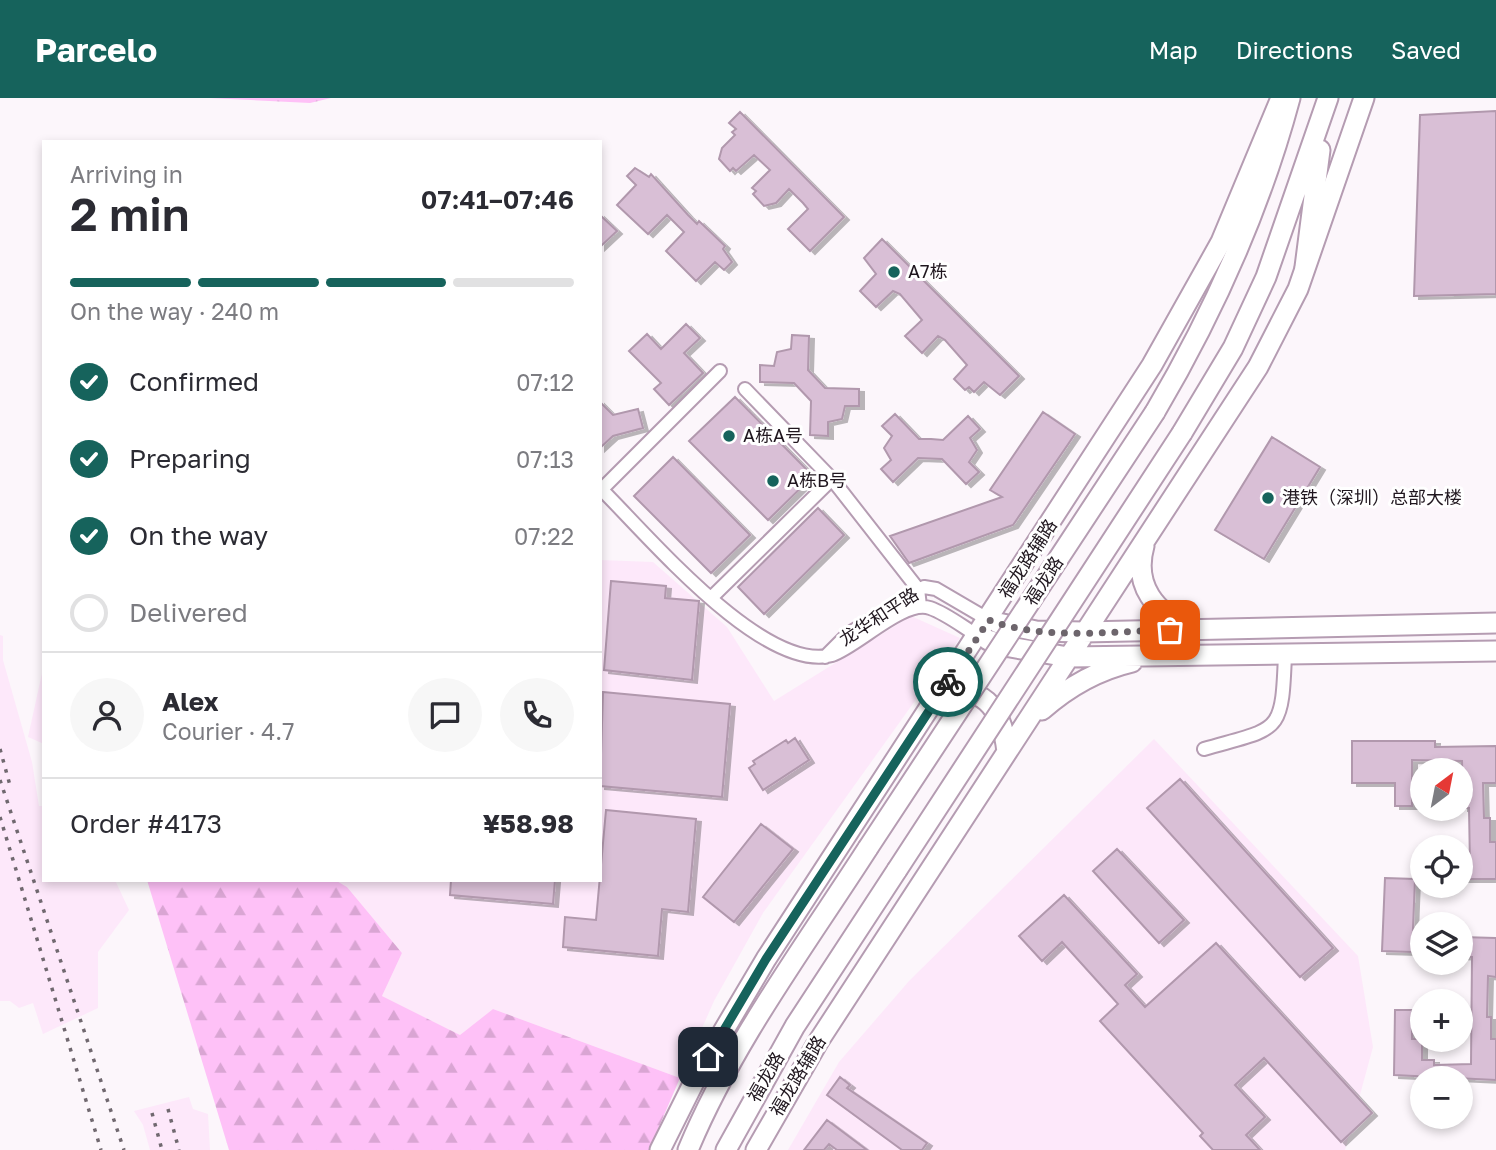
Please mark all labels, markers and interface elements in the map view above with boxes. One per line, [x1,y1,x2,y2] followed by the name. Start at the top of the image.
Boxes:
[35,30,157,69] text: Parcelo
[1149,35,1198,64] text: Map
[1236,35,1353,64] text: Directions
[1391,35,1461,64] text: Saved
[70,160,183,188] text: Arriving in
[421,184,574,215] text: 07:41–07:46
[70,186,190,241] text: 2 min
[908,260,948,282] place label: A7栋
[886,264,902,280] marker: A7栋
[70,297,279,325] text: On the way · 240 m
[70,363,108,401] icon: check
[129,366,259,397] text: Confirmed
[516,368,574,396] text: 07:12
[743,424,803,446] place label: A栋A号
[721,428,737,444] marker: A栋A号
[70,440,108,478] icon: check
[129,443,251,474] text: Preparing
[516,445,574,473] text: 07:13
[787,469,847,491] place label: A栋B号
[765,473,781,489] marker: A栋B号
[1282,486,1462,508] place label: 港铁（深圳）总部大楼
[1260,490,1276,506] marker: 港铁（深圳）总部大楼
[994,515,1062,603] street label: 福龙路辅路
[70,517,108,555] icon: check
[129,520,268,551] text: On the way
[514,522,574,550] text: 07:22
[1020,552,1068,610] street label: 福龙路
[835,582,922,650] street label: 龙华和平路
[129,597,248,628] text: Delivered
[1140,600,1200,660] pin
[1151,611,1189,649] icon: bag
[913,647,983,717] courier
[929,663,967,701] icon: bike
[70,678,144,752] button: person
[408,678,482,752] button: chat
[500,678,574,752] button: phone
[162,686,219,717] text: Alex
[162,717,294,745] text: Courier · 4.7
[1410,758,1474,821] north arrow
[1410,758,1473,1129] map controls
[70,808,222,839] text: Order #4173
[483,808,574,839] text: ¥58.98
[1410,835,1473,898] button: locate
[1410,912,1473,975] button: layers
[1410,989,1473,1052] button: +
[678,1027,738,1087] pin
[766,1032,830,1120] street label: 福龙路辅路
[689,1038,727,1076] icon: home
[743,1048,789,1106] street label: 福龙路
[1410,1066,1473,1129] button: −

